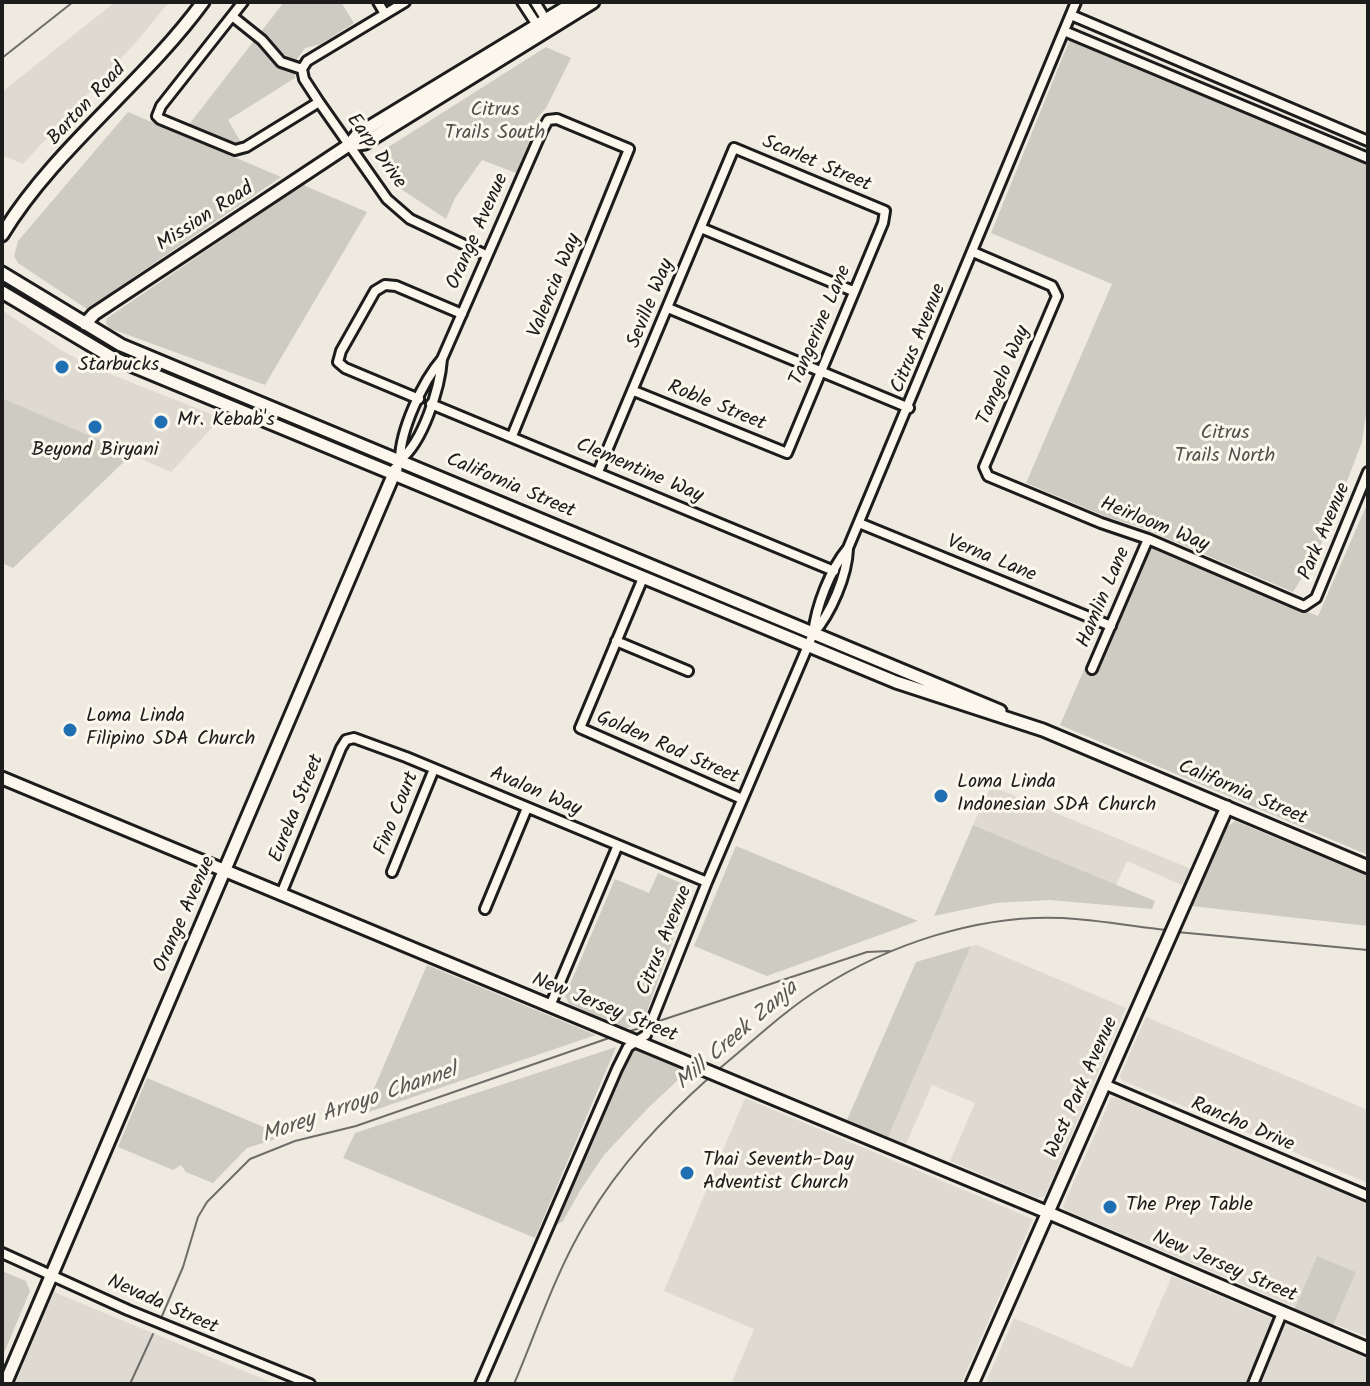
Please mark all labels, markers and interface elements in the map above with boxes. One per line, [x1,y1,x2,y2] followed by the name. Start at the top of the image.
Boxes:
[44,59,132,151] street label: Barton Road
[445,100,545,147] park label: Citrus Trails South
[340,110,410,194] street label: Earp Drive
[758,131,874,199] street label: Scarlet Street
[443,170,515,294] street label: Orange Avenue
[153,178,259,258] street label: Mission Road
[524,230,588,342] street label: Valencia Way
[623,256,681,352] street label: Seville Way
[786,262,858,390] street label: Tangerine Lane
[887,281,953,397] street label: Citrus Avenue
[973,323,1037,429] street label: Tangelo Way
[78,355,159,379] place label: Starbucks
[53,358,71,376] marker: Starbucks
[663,376,769,438] street label: Roble Street
[177,410,275,434] place label: Mr. Kebab's
[152,413,170,431] marker: Mr. Kebab's
[86,418,104,436] marker: Beyond Biryani
[1175,423,1275,470] park label: Citrus Trails North
[572,434,706,510] street label: Clementine Way
[31,440,159,464] place label: Beyond Biryani
[442,449,578,525] street label: California Street
[1295,480,1357,584] street label: Park Avenue
[1096,493,1212,559] street label: Heirloom Way
[943,531,1039,589] street label: Verna Lane
[1073,544,1137,652] street label: Hamlin Lane
[86,706,255,753] place label: Loma Linda Filipino SDA Church
[592,707,742,791] street label: Golden Rod Street
[61,721,79,739] marker: Loma Linda Filipino SDA Church
[265,751,331,867] street label: Eureka Street
[1174,756,1310,832] street label: California Street
[486,763,584,823] street label: Avalon Way
[370,769,426,859] street label: Fino Court
[957,772,1156,819] place label: Loma Linda Indonesian SDA Church
[932,787,950,805] marker: Loma Linda Indonesian SDA Church
[150,853,222,977] street label: Orange Avenue
[633,883,699,999] street label: Citrus Avenue
[528,969,680,1049] street label: New Jersey Street
[672,977,804,1097] water label: Mill Creek Zanja
[1041,1014,1125,1162] street label: West Park Avenue
[259,1059,461,1151] water label: Morey Arroyo Channel
[1187,1093,1297,1159] street label: Rancho Drive
[703,1150,854,1197] place label: Thai Seventh-Day Adventist Church
[678,1164,696,1182] marker: Thai Seventh-Day Adventist Church
[1126,1195,1253,1219] place label: The Prep Table
[1101,1198,1119,1216] marker: The Prep Table
[1148,1227,1300,1309] street label: New Jersey Street
[103,1271,221,1341] street label: Nevada Street

